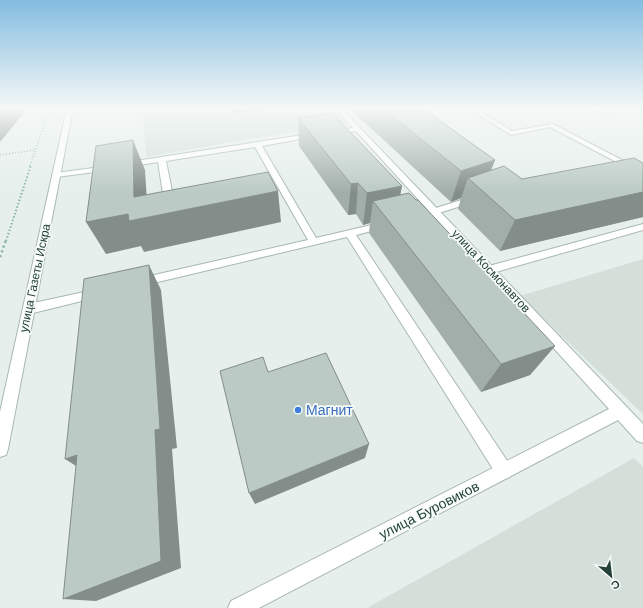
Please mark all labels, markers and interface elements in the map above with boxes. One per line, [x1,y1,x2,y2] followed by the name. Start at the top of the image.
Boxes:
[16,222,54,334] street label: улица Газеты Искра
[448,226,534,316] street label: улица Космонавтов
[306,401,353,419] place label: Магнит
[293,405,303,415] marker: Магнит
[376,477,482,543] street label: улица Буровиков
[591,556,631,596] north arrow
[609,577,622,593] text: С

